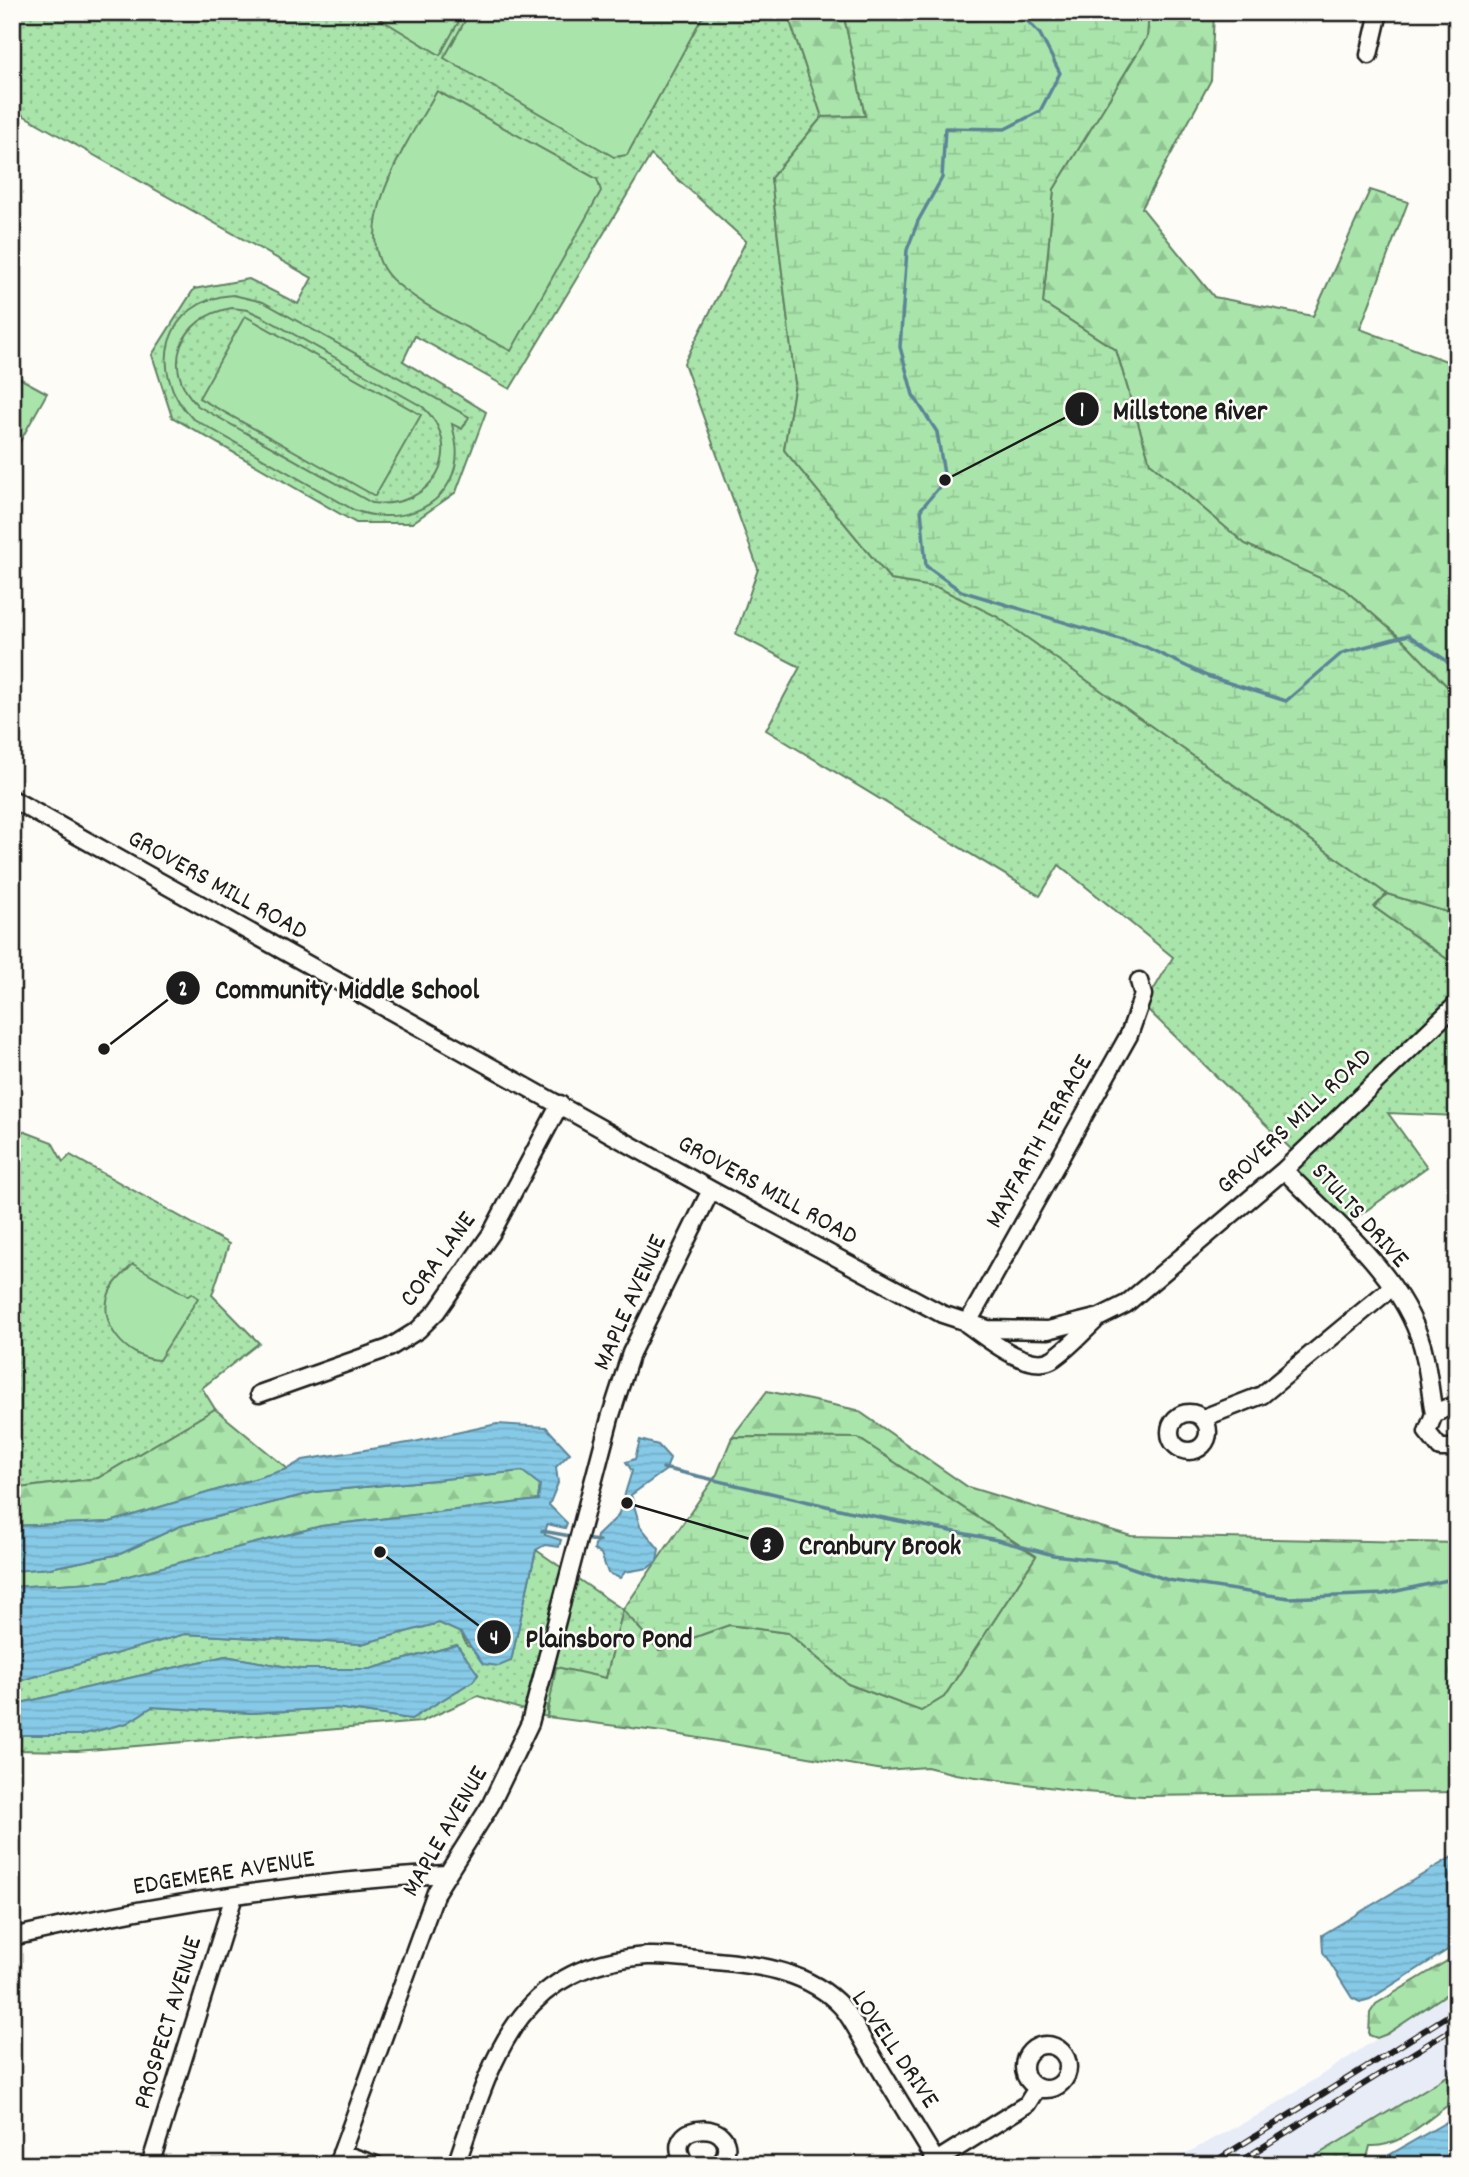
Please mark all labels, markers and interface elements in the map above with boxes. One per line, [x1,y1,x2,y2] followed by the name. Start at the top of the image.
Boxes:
[1064,384,1281,433] callout: Millstone River
[1113,394,1268,434] text: Millstone River
[1080,397,1084,427] text: 1
[120,821,314,951] street label: GROVERS MILL ROAD
[166,963,493,1012] callout: Community Middle School
[215,973,479,1013] text: Community Middle School
[178,976,188,1006] text: 2
[1209,1040,1381,1204] street label: GROVERS MILL ROAD
[977,1048,1103,1236] street label: MAYFARTH TERRACE
[670,1126,864,1256] street label: GROVERS MILL ROAD
[1301,1155,1417,1277] street label: STULTS DRIVE
[392,1204,486,1315] street label: CORA LANE
[585,1229,678,1377] street label: MAPLE AVENUE
[749,1520,975,1569] callout: Cranbury Brook
[799,1529,961,1569] text: Cranbury Brook
[762,1533,772,1563] text: 3
[476,1613,707,1662] callout: Plainsboro Pond
[525,1622,693,1662] text: Plainsboro Pond
[490,1625,498,1655] text: 4
[394,1760,498,1904] street label: MAPLE AVENUE
[131,1841,318,1907] street label: EDGEMERE AVENUE
[125,1932,213,2114] street label: PROSPECT AVENUE
[841,1983,947,2117] street label: LOVELL DRIVE

